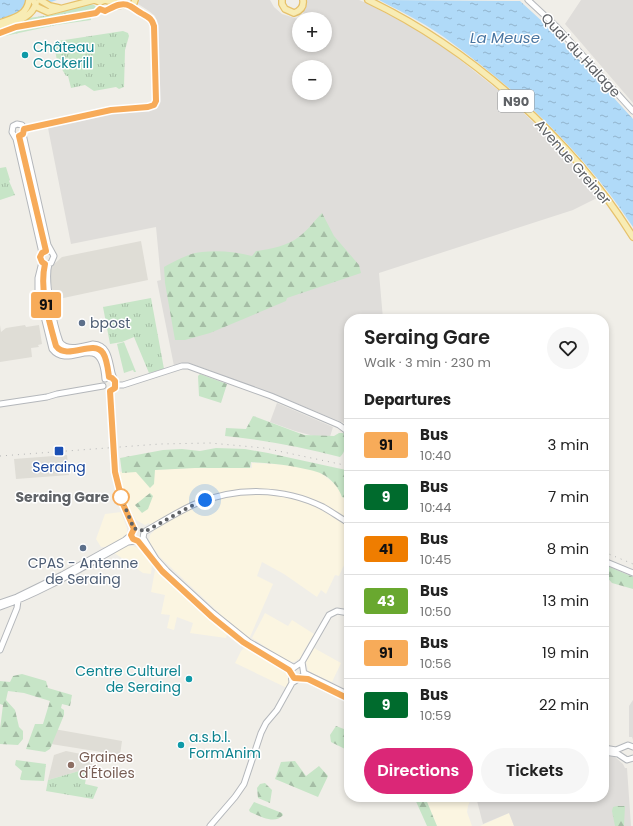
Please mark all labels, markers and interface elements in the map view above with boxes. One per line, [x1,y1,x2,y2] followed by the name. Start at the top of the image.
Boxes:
[537,8,626,102] street label: Quai du Halage
[292,12,332,100] map controls
[292,12,332,52] button: +
[470,27,540,48] water label: La Meuse
[33,37,94,73] place label: Château Cockerill
[20,50,30,60] marker: Château Cockerill
[292,60,332,100] button: −
[498,90,534,112] road number: N90
[530,115,616,209] street label: Avenue Greiner
[28,292,64,318] line badge: 91
[39,295,53,315] text: 91
[90,313,130,333] place label: bpost
[77,318,87,328] marker: bpost
[364,324,490,351] text: Seraing Gare
[547,327,589,369] button: heart
[364,353,491,372] text: Walk · 3 min · 230 m
[364,389,451,410] text: Departures
[420,424,448,445] text: Bus
[547,434,589,455] text: 3 min
[379,435,393,455] text: 91
[53,445,65,457] marker: Seraing
[420,446,451,465] text: 10:40
[32,457,86,477] place label: Seraing
[420,476,448,497] text: Bus
[548,486,589,507] text: 7 min
[15,487,109,507] place label: Seraing Gare
[382,487,390,507] text: 9
[112,488,130,506] marker: Seraing Gare
[195,490,215,510] your location
[420,498,451,517] text: 10:44
[420,528,448,549] text: Bus
[547,538,589,559] text: 8 min
[379,539,393,559] text: 41
[78,543,88,553] marker: CPAS - Antenne de Seraing
[420,550,451,569] text: 10:45
[28,553,139,589] place label: CPAS - Antenne de Seraing
[420,580,448,601] text: Bus
[543,590,589,611] text: 13 min
[377,591,395,611] text: 43
[420,602,451,621] text: 10:50
[420,632,448,653] text: Bus
[542,642,589,663] text: 19 min
[379,643,393,663] text: 91
[420,654,452,673] text: 10:56
[75,661,181,697] place label: Centre Culturel de Seraing
[184,674,194,684] marker: Centre Culturel de Seraing
[420,684,448,705] text: Bus
[539,694,589,715] text: 22 min
[382,695,390,715] text: 9
[420,706,451,725] text: 10:59
[189,727,261,763] place label: a.s.b.l. FormAnim
[176,740,186,750] marker: a.s.b.l. FormAnim
[79,747,135,783] place label: Graines d'Étoiles
[364,748,473,794] button: Directions
[481,748,589,794] button: Tickets
[66,760,76,770] marker: Graines d'Étoiles

